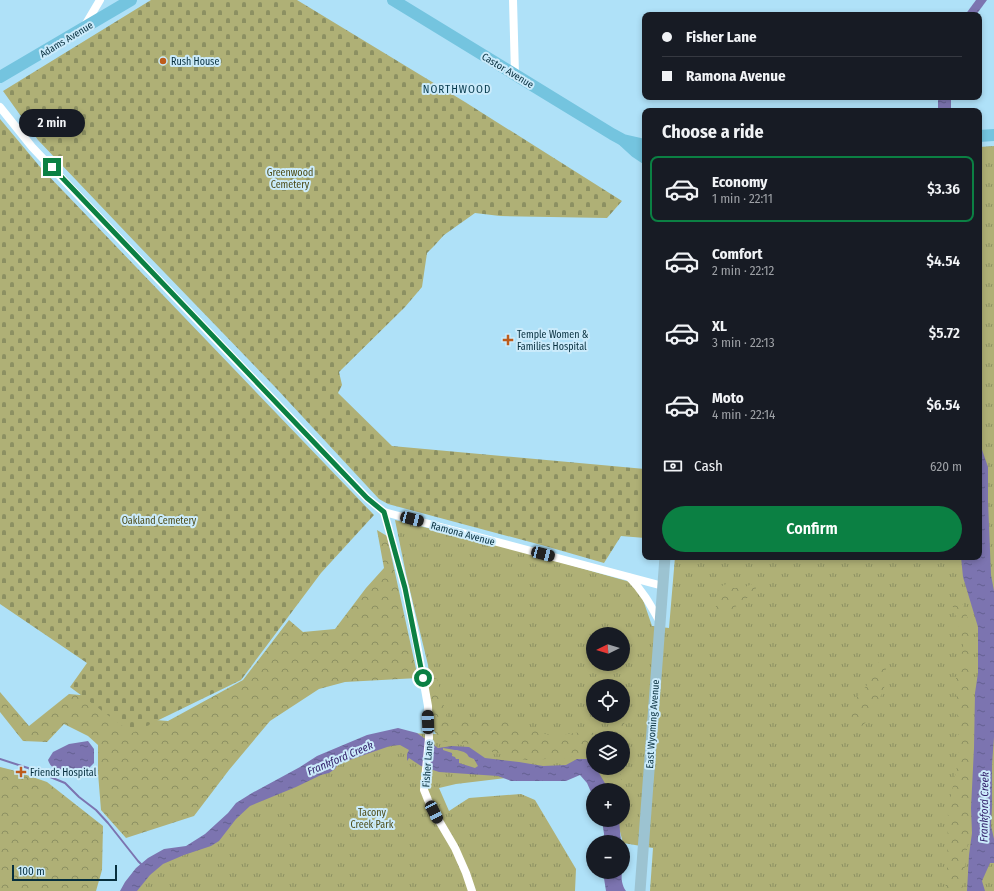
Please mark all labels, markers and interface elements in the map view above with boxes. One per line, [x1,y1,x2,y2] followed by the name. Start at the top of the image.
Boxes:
[38,19,95,60] street label: Adams Avenue
[686,28,757,46] text: Fisher Lane
[479,51,536,91] street label: Castor Avenue
[158,56,168,66] marker: Rush House
[171,56,219,68] place label: Rush House
[686,67,786,85] text: Ramona Avenue
[423,83,491,96] district label: NORTHWOOD
[19,109,85,137] callout: 2 min
[38,115,66,130] text: 2 min
[662,121,764,143] text: Choose a ride
[43,158,61,176] route end
[267,167,313,191] park label: Greenwood Cemetery
[664,171,700,207] icon: car
[712,173,767,191] text: Economy
[927,180,960,198] text: $3.36
[712,191,773,206] text: 1 min · 22:11
[664,243,700,279] icon: car
[712,245,763,263] text: Comfort
[927,252,960,270] text: $4.54
[712,263,774,278] text: 2 min · 22:12
[664,315,700,351] icon: car
[712,317,727,335] text: XL
[929,324,960,342] text: $5.72
[517,329,589,353] place label: Temple Women & Families Hospital
[502,334,514,346] marker: Temple Women & Families Hospital
[712,335,775,350] text: 3 min · 22:13
[664,387,700,423] icon: car
[712,389,744,407] text: Moto
[926,396,960,414] text: $6.54
[712,407,775,422] text: 4 min · 22:14
[662,455,684,477] icon: cash
[694,457,723,475] text: Cash
[930,459,962,474] text: 620 m
[662,506,962,552] button: Confirm
[399,510,425,528] car
[122,515,197,527] park label: Oakland Cemetery
[429,520,496,548] street label: Ramona Avenue
[530,545,556,563] car
[586,627,630,671] north arrow
[586,627,630,879] map controls
[414,669,432,687] route start
[586,679,630,723] button: locate
[644,679,662,769] street label: East Wyoming Avenue
[422,710,434,734] car
[586,731,630,775] button: layers
[305,739,376,778] water label: Frankford Creek
[420,740,436,788] street label: Fisher Lane
[15,766,27,778] marker: Friends Hospital
[30,767,97,779] place label: Friends Hospital
[977,771,992,842] water label: Frankford Creek
[586,783,630,827] button: +
[423,799,445,825] car
[351,807,394,831] park label: Tacony Creek Park
[586,835,630,879] button: −
[12,863,117,882] scale bar
[18,865,45,878] text: 100 m

